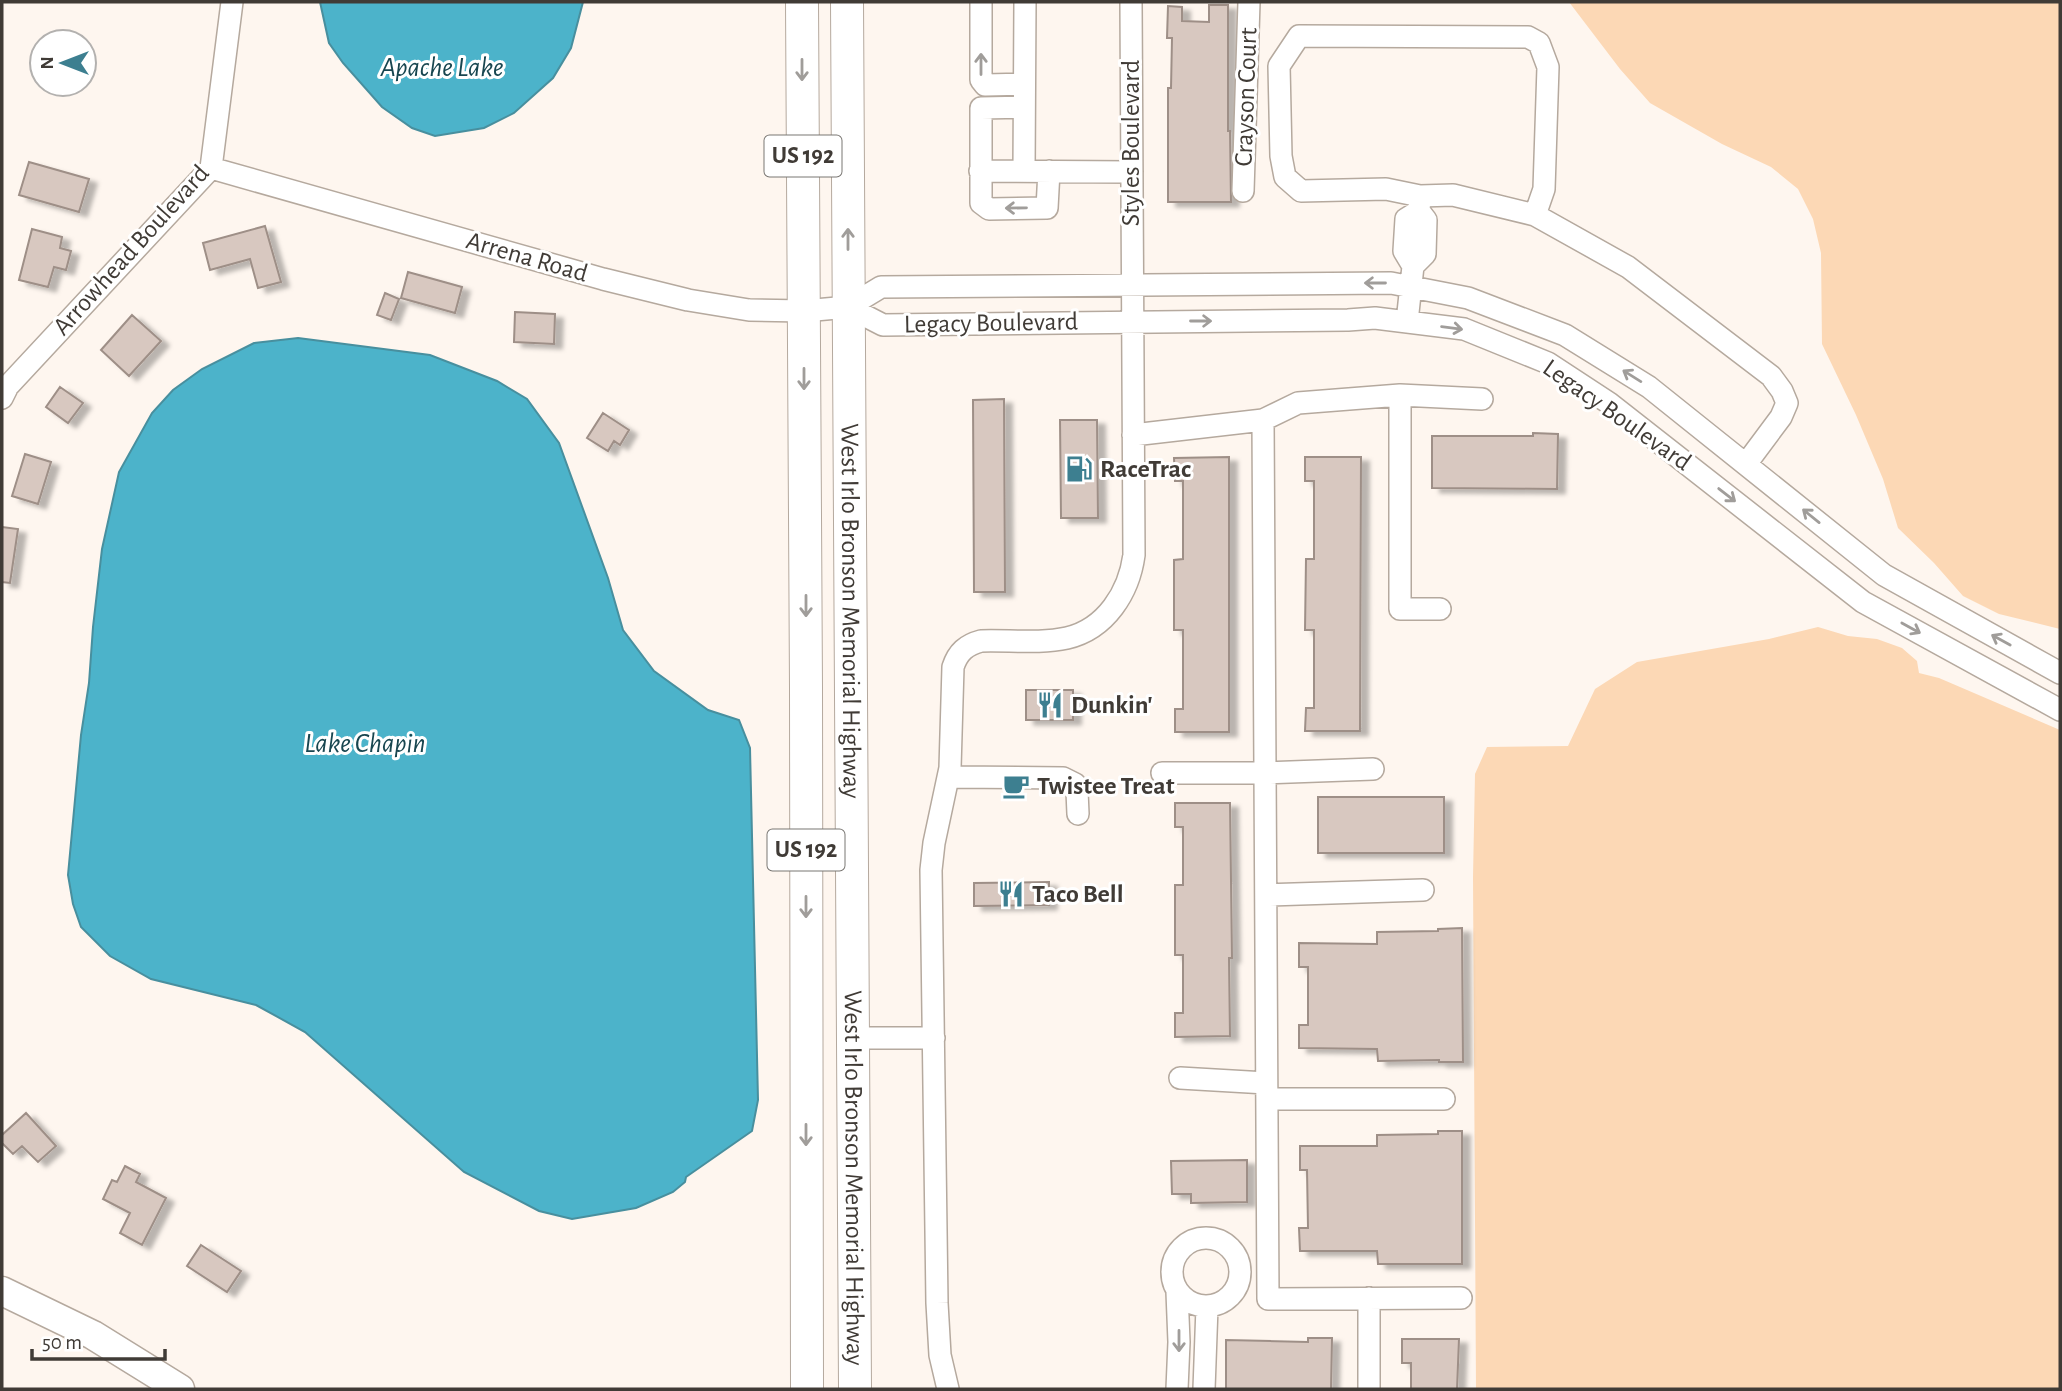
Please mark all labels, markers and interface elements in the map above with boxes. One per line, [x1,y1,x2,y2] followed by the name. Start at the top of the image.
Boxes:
[1231,27,1261,167] street label: Crayson Court
[28,28,98,98] north arrow
[974,52,988,75] one-way arrow
[379,54,504,82] water label: Apache Lake
[38,56,57,70] text: N
[795,58,809,81] one-way arrow
[1118,60,1144,226] street label: Styles Boulevard
[764,136,842,176] road number: US 192
[48,160,214,340] street label: Arrowhead Boulevard
[1004,202,1027,215] one-way arrow
[463,227,591,287] street label: Arrena Road
[841,227,855,250] one-way arrow
[1364,276,1387,290] one-way arrow
[904,308,1078,338] street label: Legacy Boulevard
[1189,314,1212,328] one-way arrow
[1440,321,1463,334] one-way arrow
[1538,354,1696,476] street label: Legacy Boulevard
[797,367,811,390] one-way arrow
[1622,369,1642,383] one-way arrow
[836,423,865,799] street label: West Irlo Bronson Memorial Highway
[1064,454,1094,484] fuel station icon: RaceTrac
[1100,456,1191,482] place label: RaceTrac
[1717,488,1736,503] one-way arrow
[1802,509,1820,524] one-way arrow
[799,595,812,618] one-way arrow
[1900,622,1921,636] one-way arrow
[1991,633,2011,647] one-way arrow
[1035,690,1065,720] restaurant icon: Dunkin'
[1071,692,1153,718] place label: Dunkin'
[304,730,426,758] water label: Lake Chapin
[1001,771,1031,801] cafe icon: Twistee Treat
[1037,773,1175,799] place label: Twistee Treat
[768,830,844,870] road number: US 192
[996,879,1026,909] restaurant icon: Taco Bell
[1032,881,1123,907] place label: Taco Bell
[799,896,813,919] one-way arrow
[840,990,868,1366] street label: West Irlo Bronson Memorial Highway
[800,1123,813,1146] one-way arrow
[32,1318,164,1362] scale bar
[1172,1329,1185,1352] one-way arrow
[42,1332,82,1353] text: 50 m

